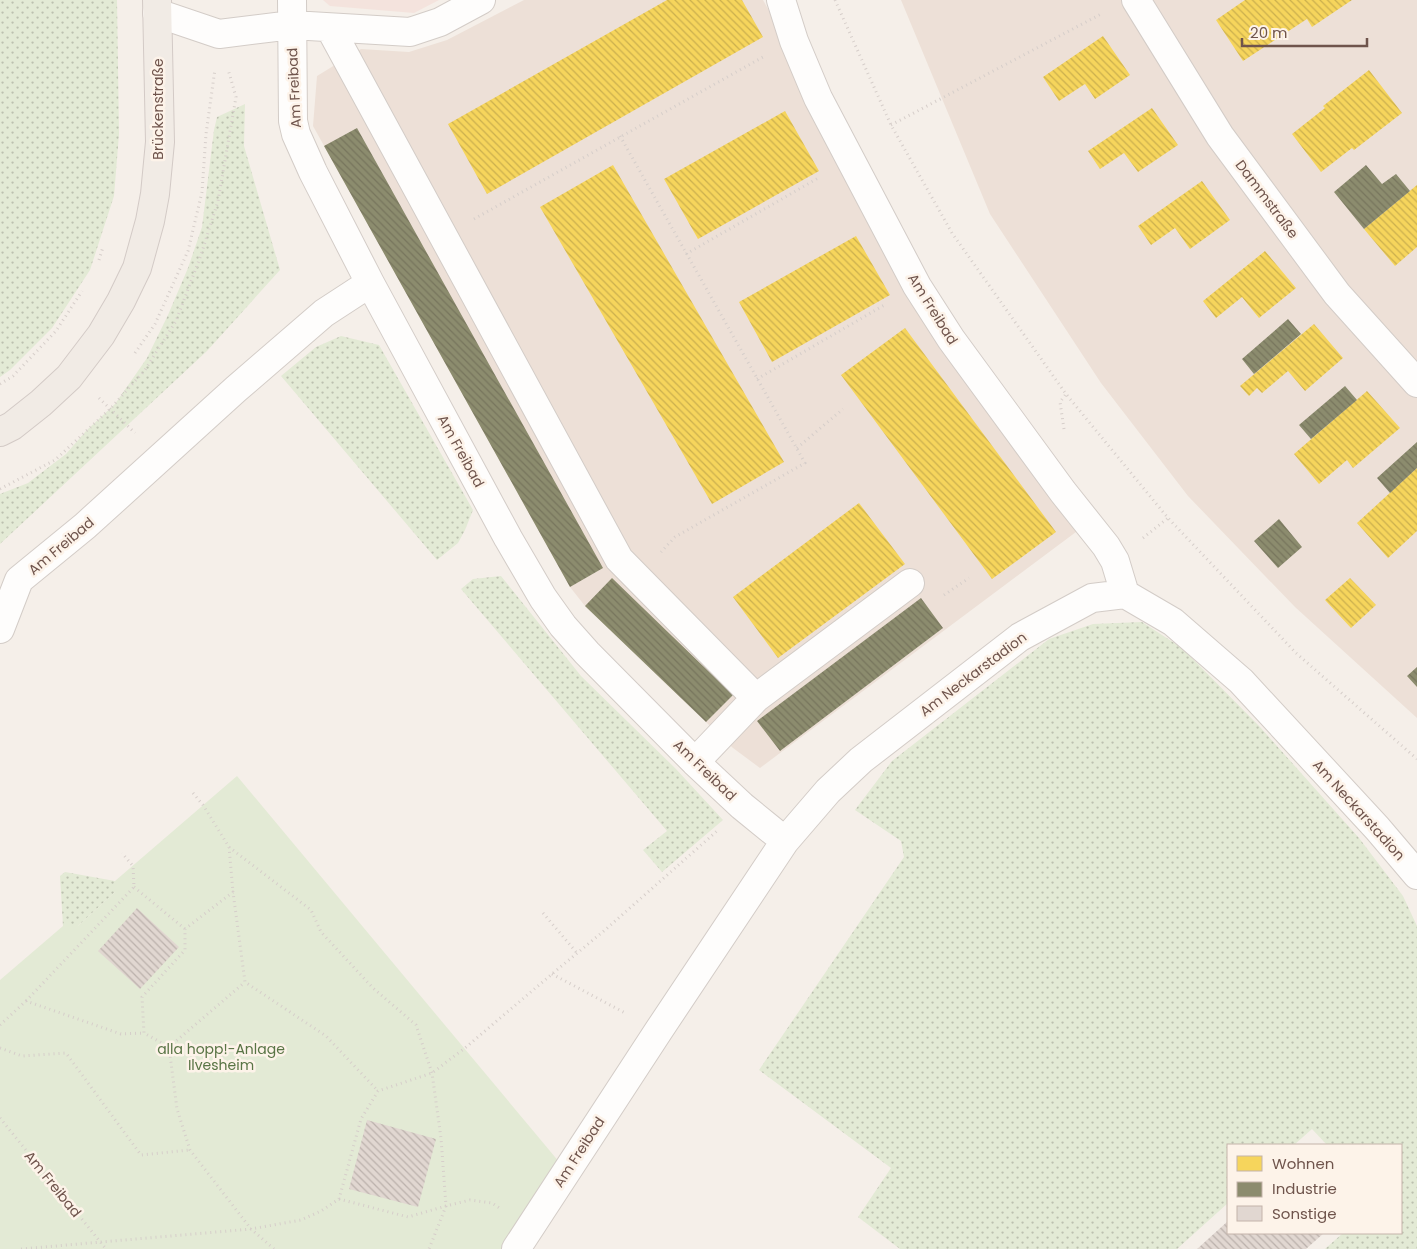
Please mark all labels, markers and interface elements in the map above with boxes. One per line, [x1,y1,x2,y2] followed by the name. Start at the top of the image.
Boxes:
[1242,15,1367,47] scale bar
[1250,22,1288,43] text: 20 m
[282,47,306,129] street label: Am Freibad
[148,58,168,160] street label: Brückenstraße
[1231,156,1303,243] street label: Dammstraße
[903,270,963,348] street label: Am Freibad
[433,411,489,491] street label: Am Freibad
[24,513,98,579] street label: Am Freibad
[915,627,1031,721] street label: Am Neckarstadion
[669,735,741,805] street label: Am Freibad
[1308,755,1410,865] street label: Am Neckarstadion
[157,1039,285,1075] park label: alla hopp!-Anlage Ilvesheim
[549,1113,609,1191] street label: Am Freibad
[1227,1144,1402,1234] legend
[20,1146,86,1222] street label: Am Freibad
[1272,1153,1334,1174] text: Wohnen
[1272,1178,1337,1199] text: Industrie
[1272,1203,1336,1224] text: Sonstige

